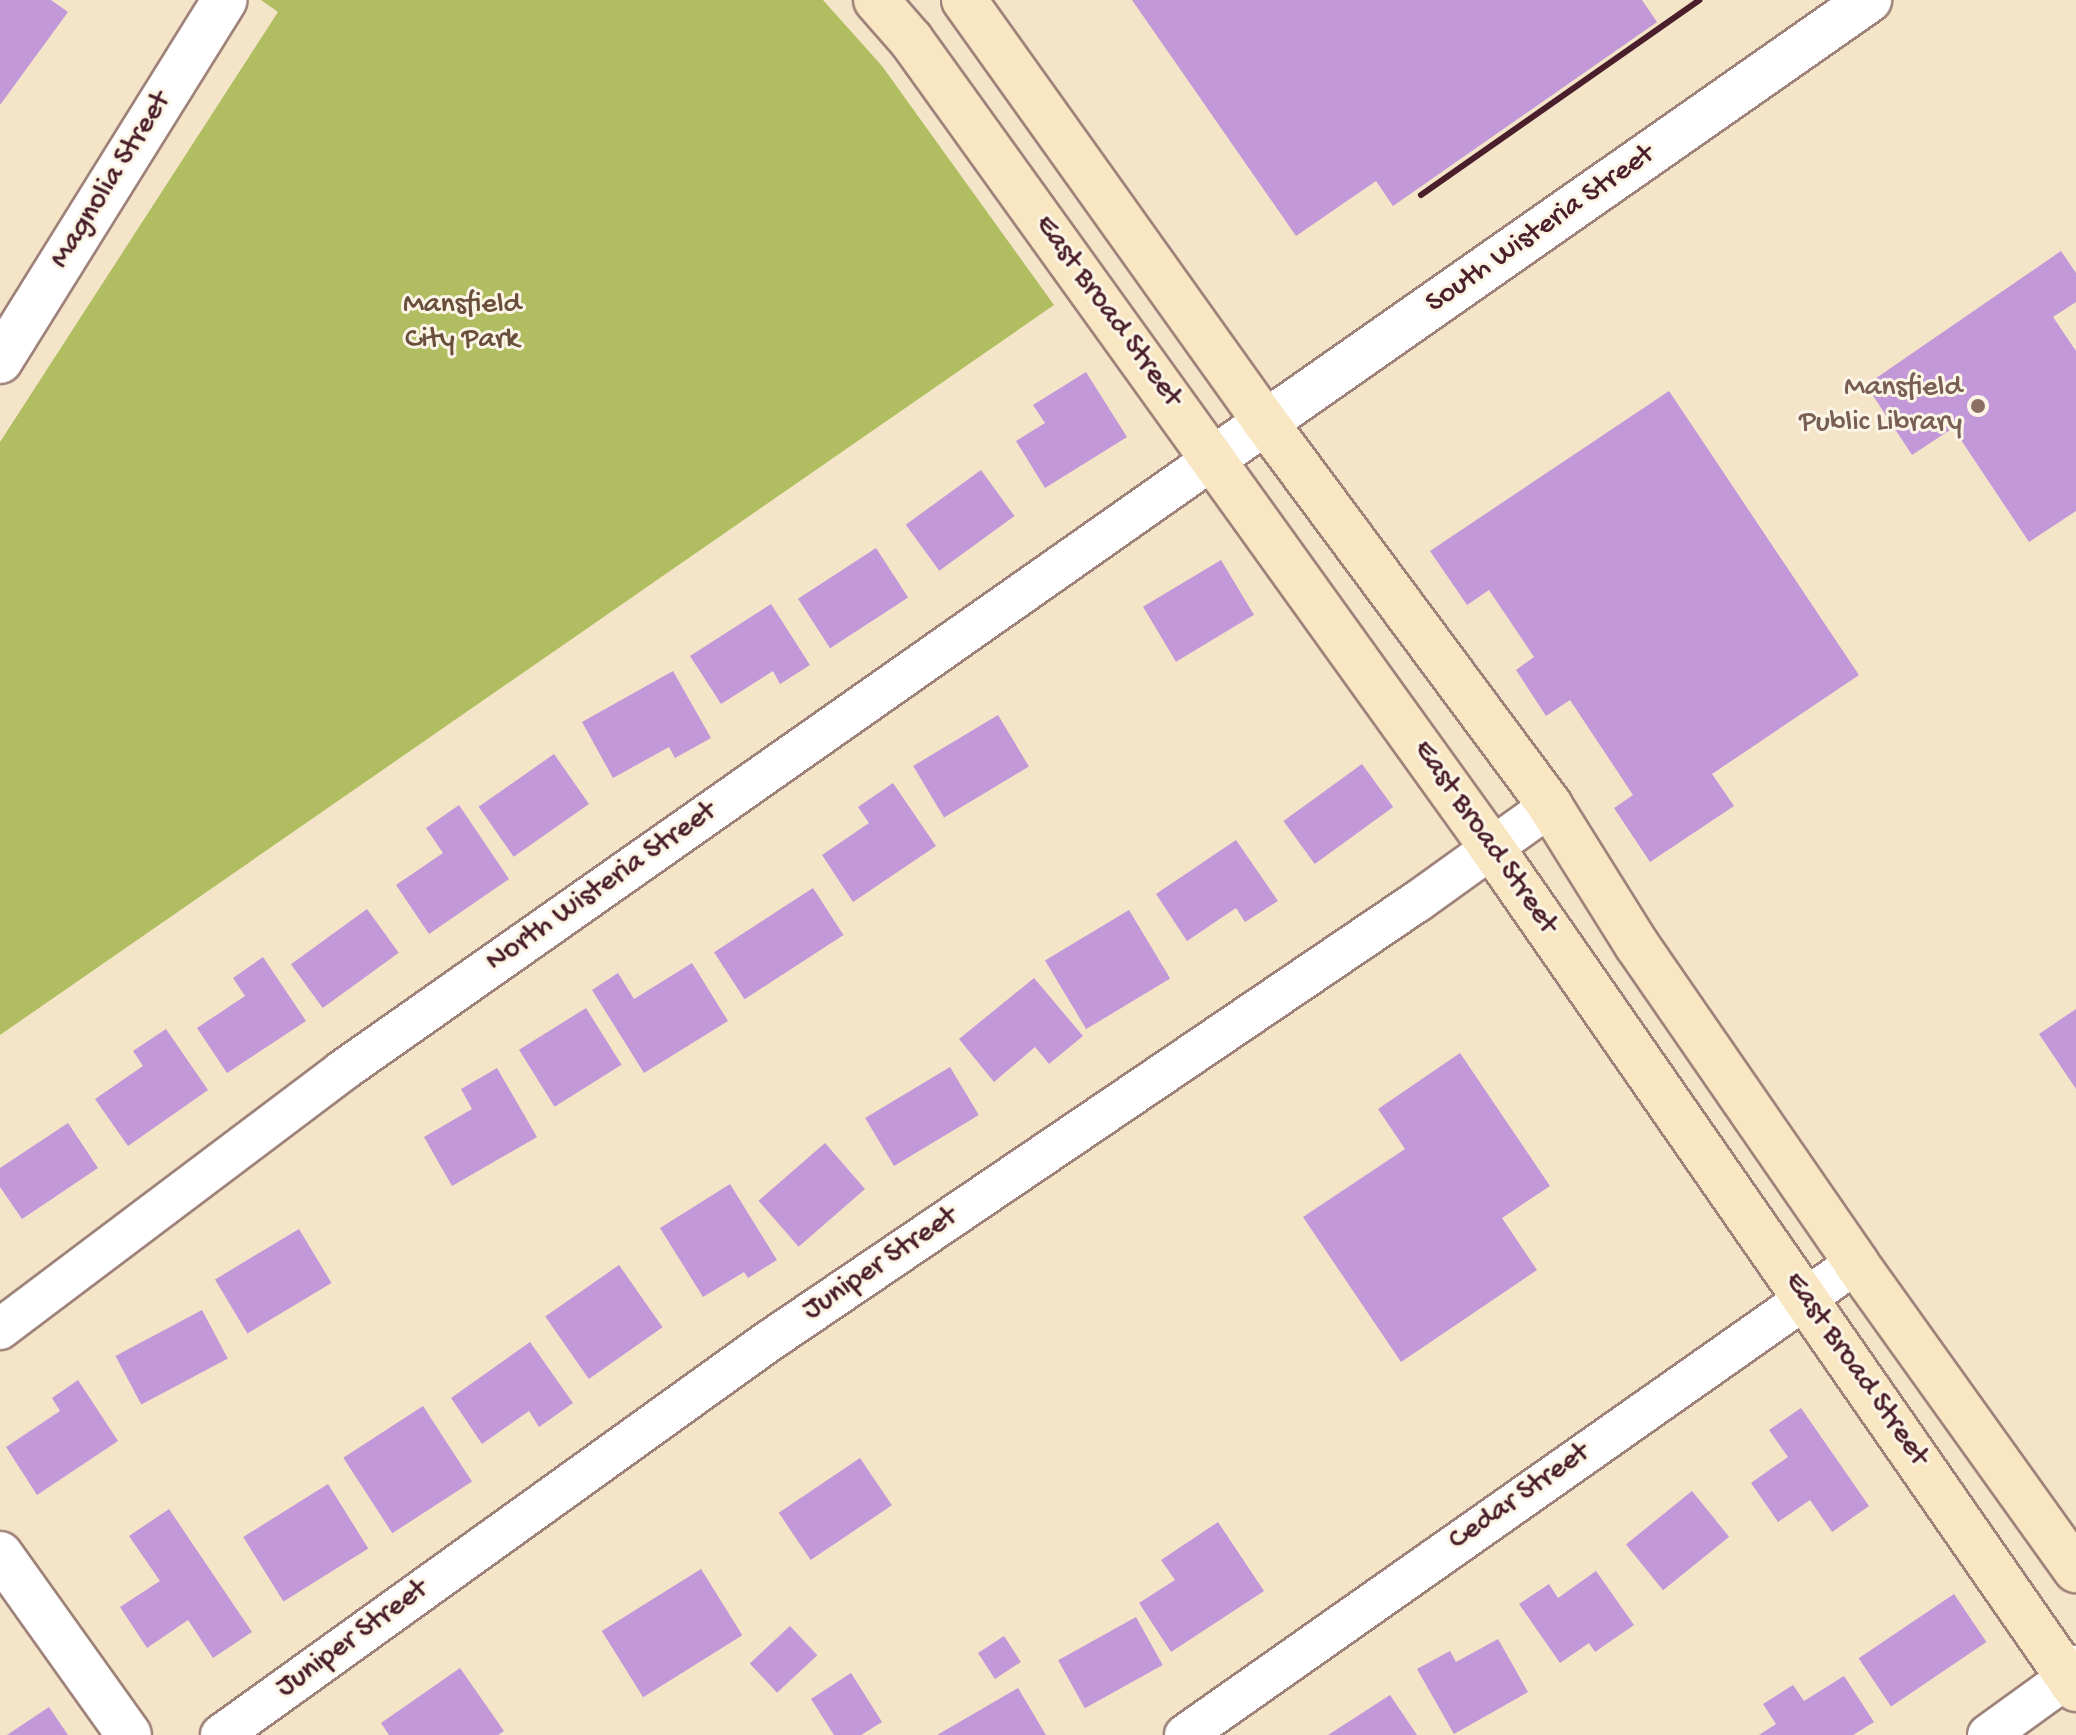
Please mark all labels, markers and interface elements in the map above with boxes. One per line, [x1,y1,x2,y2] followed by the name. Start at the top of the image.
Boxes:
[43,86,181,276] street label: Magnolia Street
[1420,138,1662,322] street label: South Wisteria Street
[1025,209,1189,415] street label: East Broad Street
[403,288,521,358] park label: Mansfield City Park
[1799,371,1962,442] place label: Mansfield Public Library
[1969,397,1987,415] marker: Mansfield Public Library
[1404,734,1564,942] street label: East Broad Street
[480,795,724,981] street label: North Wisteria Street
[797,1200,965,1330] street label: Juniper Street
[1775,1266,1935,1474] street label: East Broad Street
[1443,1436,1597,1560] street label: Cedar Street
[270,1573,436,1707] street label: Juniper Street

